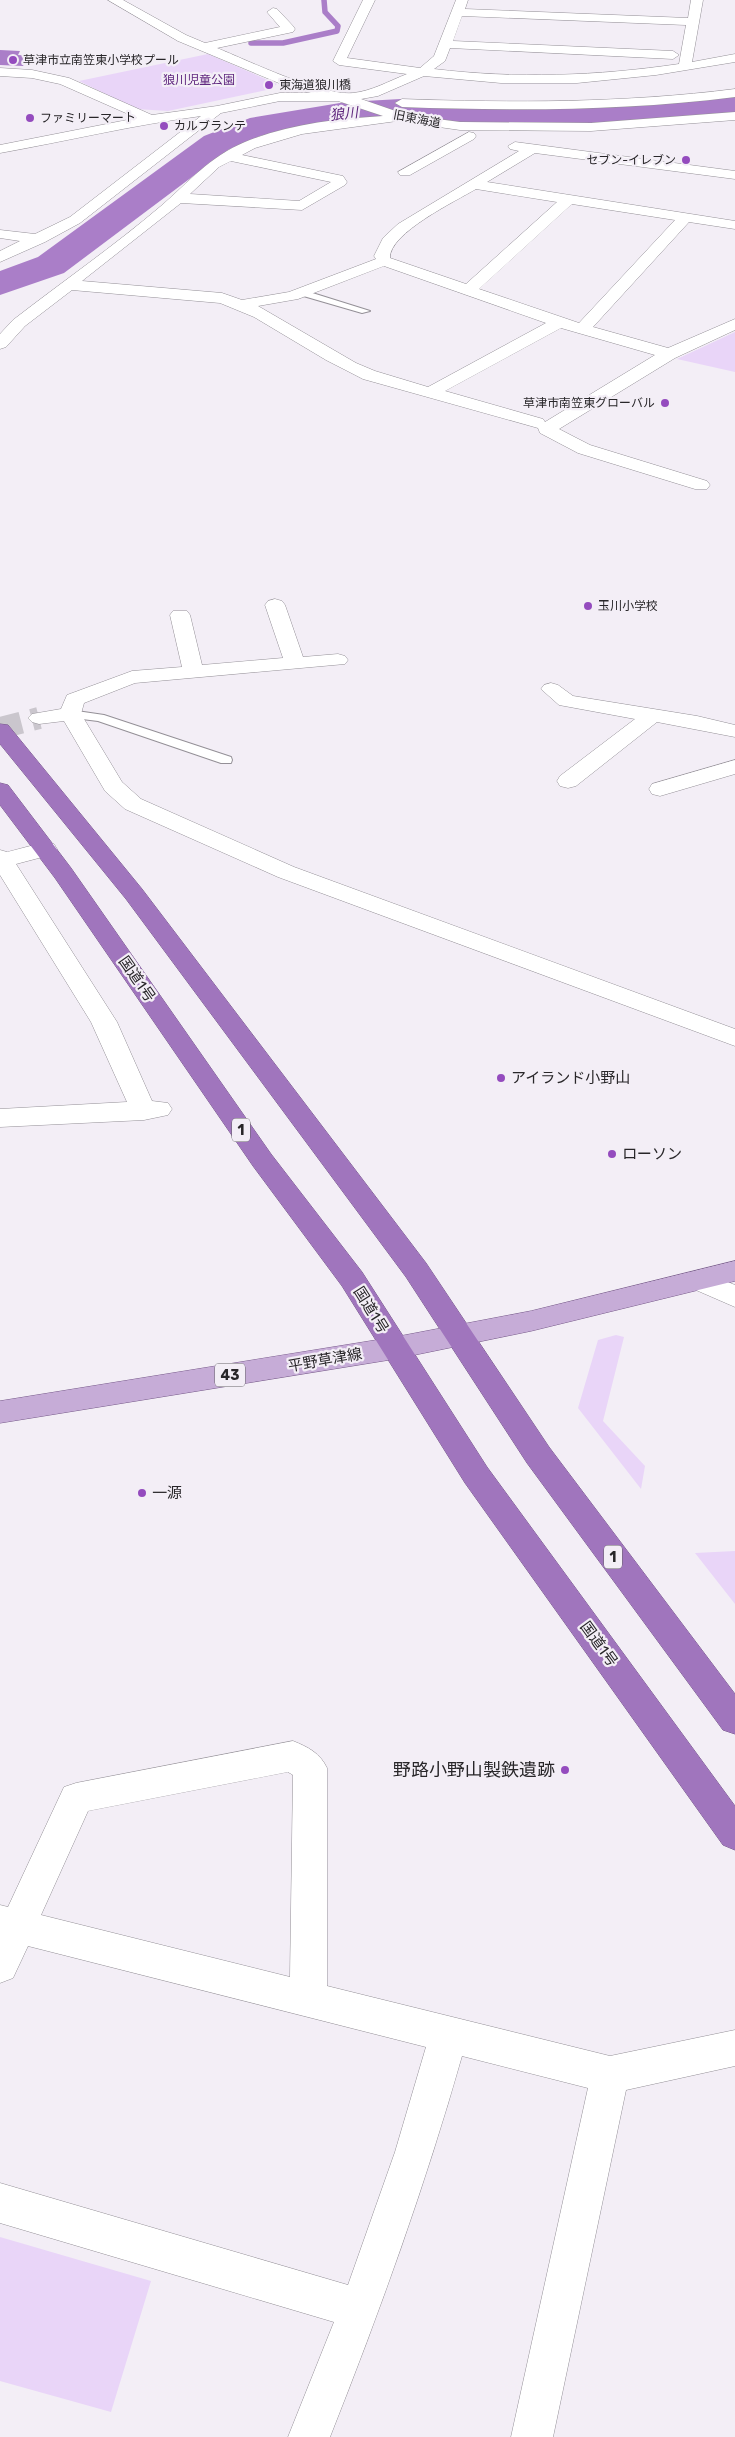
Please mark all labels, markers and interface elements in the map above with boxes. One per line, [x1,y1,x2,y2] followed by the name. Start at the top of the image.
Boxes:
[23,53,179,67] place label: 草津市立南笠東小学校プール
[7,54,19,66] marker: 草津市立南笠東小学校プール
[163,73,235,87] park label: 狼川児童公園
[279,78,351,92] place label: 東海道狼川橋
[263,79,275,91] marker: 東海道狼川橋
[329,104,361,124] water label: 狼川
[392,108,442,130] street label: 旧東海道
[40,111,136,125] place label: ファミリーマート
[24,112,36,124] marker: ファミリーマート
[174,119,246,133] place label: カルブランテ
[158,120,170,132] marker: カルブランテ
[586,153,676,167] place label: セブン-イレブン
[680,154,692,166] marker: セブン-イレブン
[523,396,655,410] place label: 草津市南笠東グローバル
[659,397,671,409] marker: 草津市南笠東グローバル
[598,599,658,613] place label: 玉川小学校
[582,600,594,612] marker: 玉川小学校
[115,953,159,1005] street label: 国道1号
[511,1069,630,1087] place label: アイランド小野山
[495,1072,507,1084] marker: アイランド小野山
[232,1118,250,1142] road number: 1
[622,1145,682,1163] place label: ローソン
[606,1148,618,1160] marker: ローソン
[350,1283,392,1337] street label: 国道1号
[286,1345,364,1375] street label: 平野草津線
[215,1364,245,1386] road number: 43
[152,1484,182,1502] place label: 一源
[136,1487,148,1499] marker: 一源
[604,1545,622,1568] road number: 1
[577,1618,621,1670] street label: 国道1号
[393,1759,555,1781] place label: 野路小野山製鉄遺跡
[559,1764,571,1776] marker: 野路小野山製鉄遺跡

